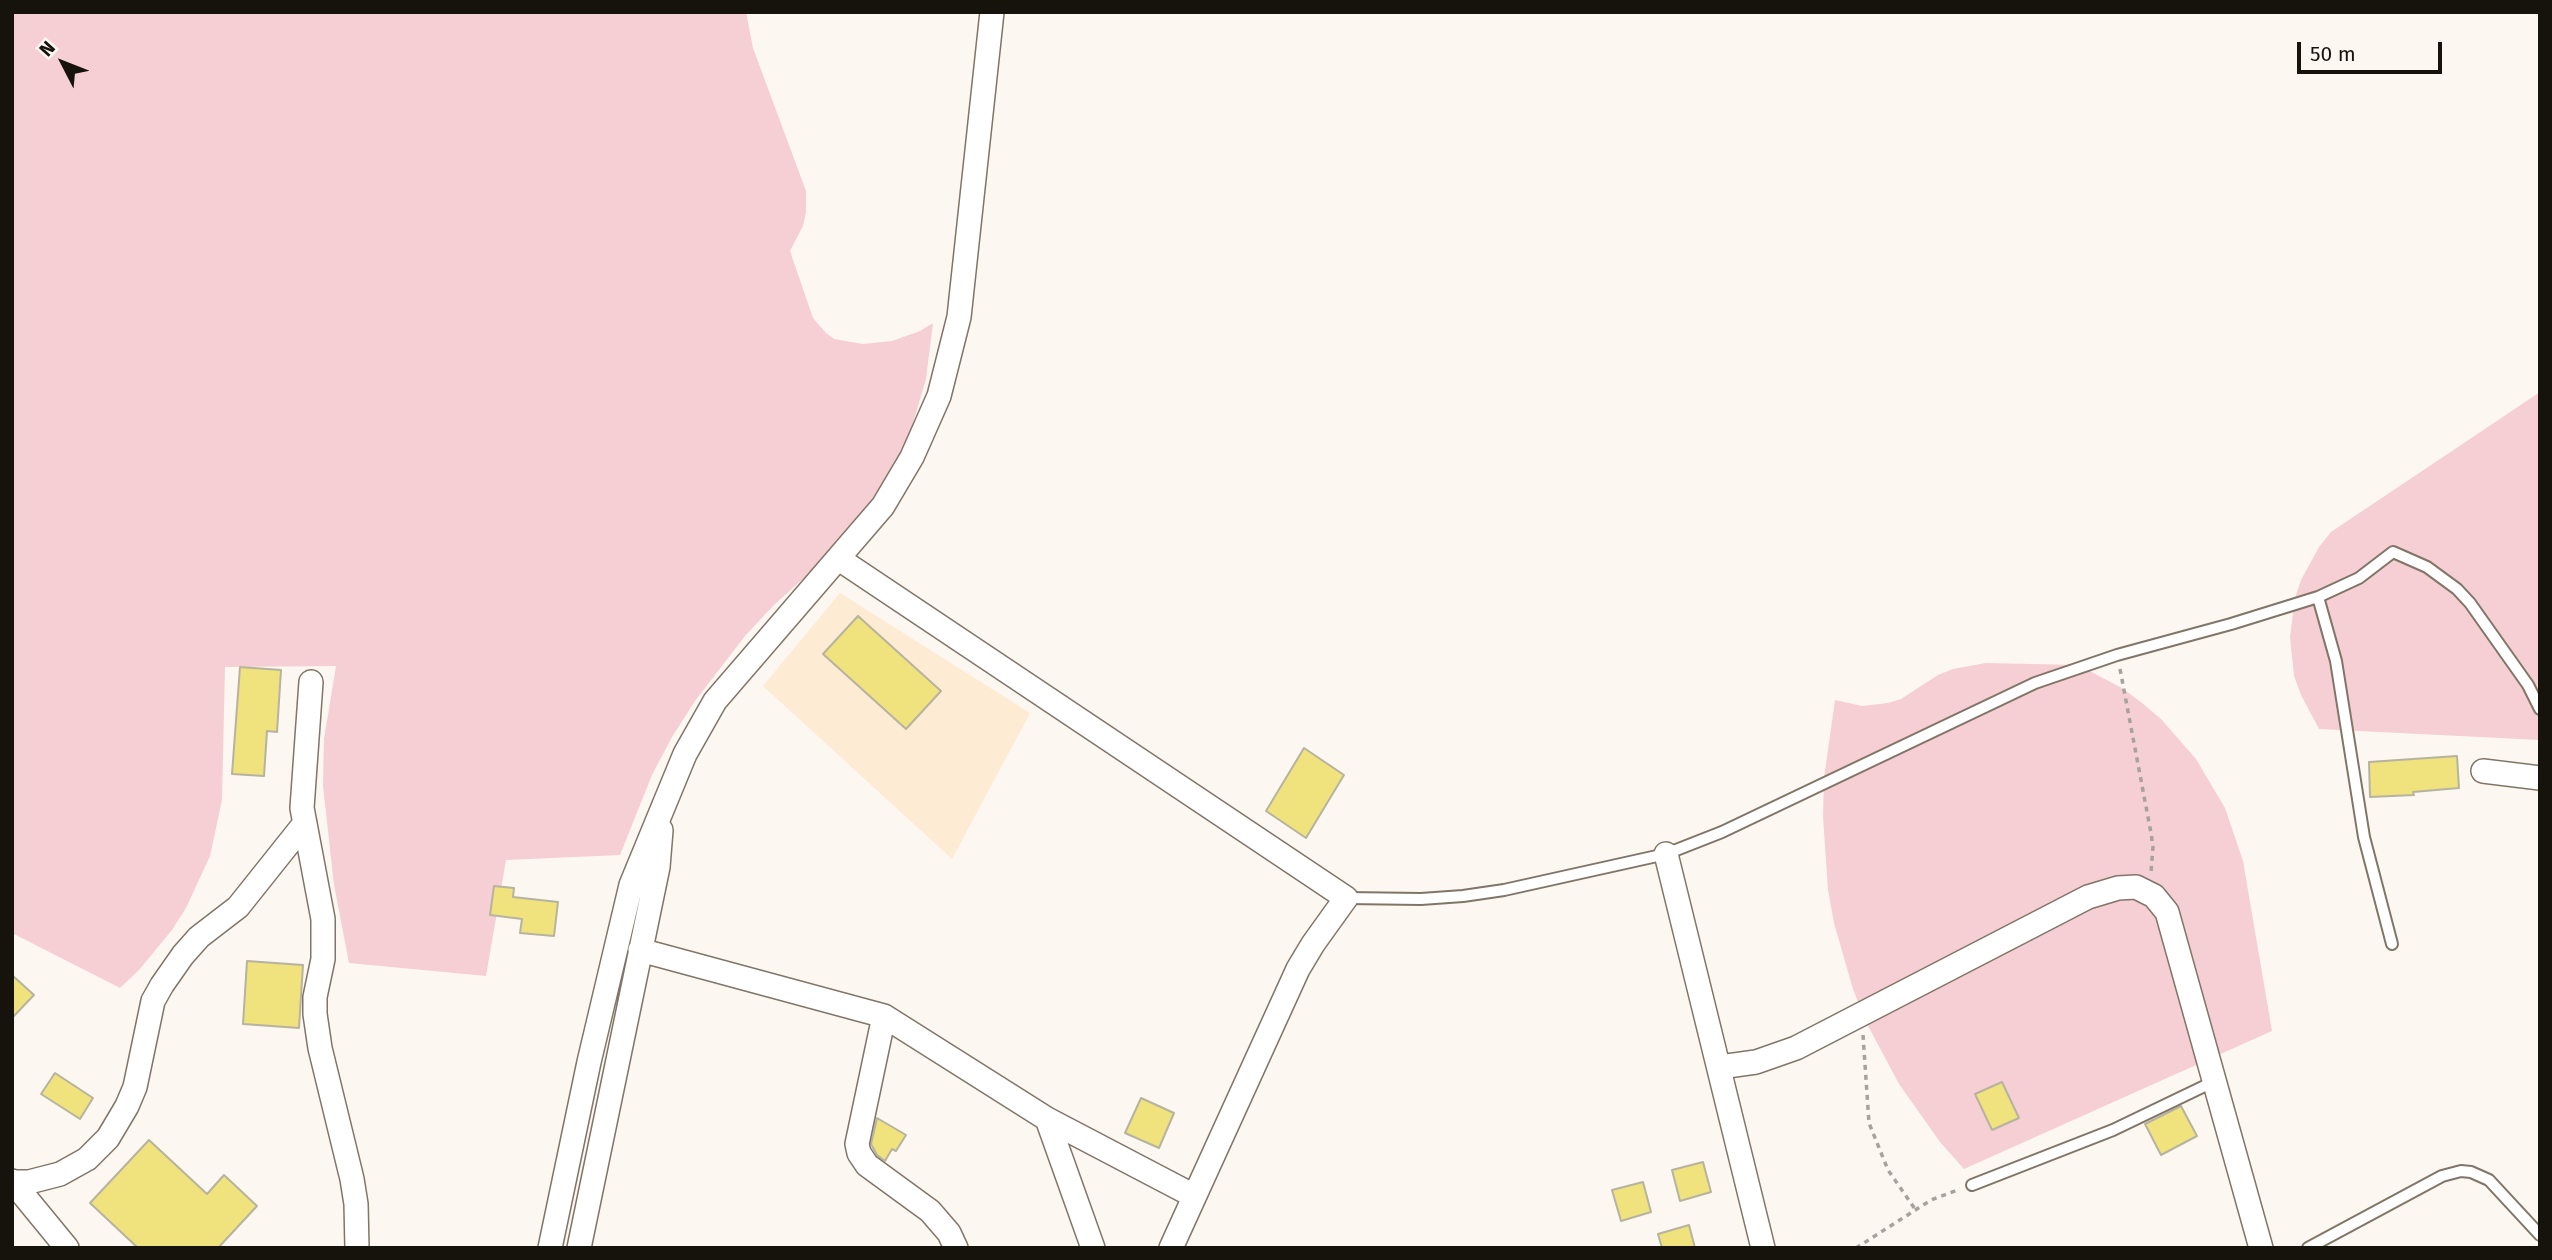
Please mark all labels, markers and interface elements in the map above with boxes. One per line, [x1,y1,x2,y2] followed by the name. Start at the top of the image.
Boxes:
[28,28,98,98] north arrow
[2300,28,2445,72] scale bar
[34,36,60,61] text: N
[2310,41,2356,67] text: 50 m

